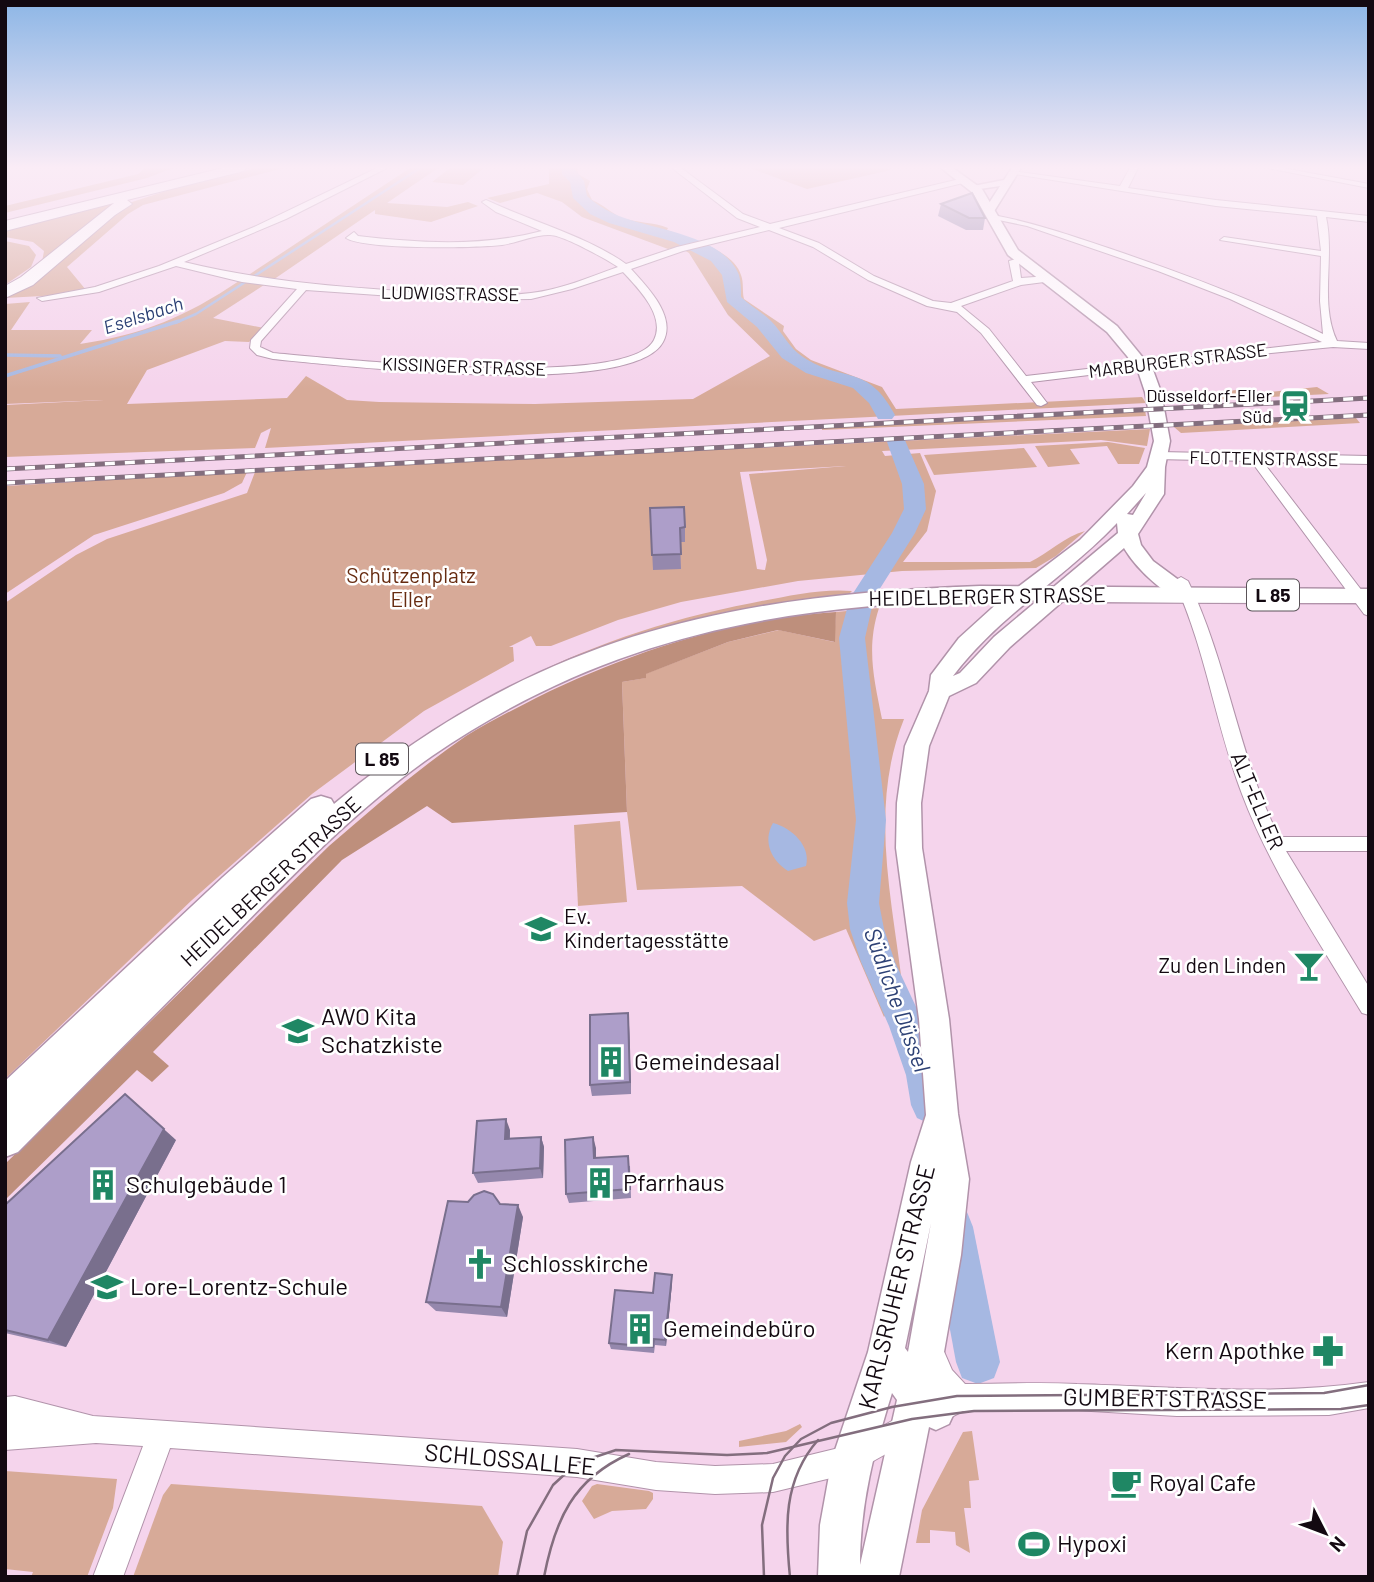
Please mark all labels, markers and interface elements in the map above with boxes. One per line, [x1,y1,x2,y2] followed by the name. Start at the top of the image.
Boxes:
[381,281,519,305] street label: LUDWIGSTRASSE
[100,291,186,338] water label: Eselsbach
[1087,338,1268,382] street label: MARBURGER STRASSE
[382,352,547,380] street label: KISSINGER STRASSE
[1146,384,1272,427] place label: Düsseldorf-Eller Süd
[1278,389,1312,423] station icon: Düsseldorf-Eller Süd
[1189,446,1339,470] street label: FLOTTENSTRASSE
[346,562,476,611] park label: Schützenplatz Eller
[1247,580,1299,610] road number: L 85
[868,581,1106,610] street label: HEIDELBERGER STRASSE
[356,744,408,774] road number: L 85
[1227,748,1290,853] street label: ALT-ELLER
[175,791,365,971] street label: HEIDELBERGER STRASSE
[564,903,729,952] place label: Ev. Kindertagesstätte
[524,912,558,946] school or university icon: Ev. Kindertagesstätte
[859,924,937,1076] water label: Südliche Düssel
[1292,949,1326,983] bar icon: Zu den Linden
[1158,952,1286,977] place label: Zu den Linden
[321,1001,443,1058] place label: AWO Kita Schatzkiste
[281,1014,315,1048] school or university icon: AWO Kita Schatzkiste
[594,1045,628,1079] building icon: Gemeindesaal
[634,1046,780,1075] place label: Gemeindesaal
[851,1161,940,1412] street label: KARLSRUHER STRASSE
[583,1166,617,1200] building icon: Pfarrhaus
[623,1167,725,1196] place label: Pfarrhaus
[86,1168,120,1202] building icon: Schulgebäude 1
[126,1169,287,1198] place label: Schulgebäude 1
[463,1247,497,1281] church icon: Schlosskirche
[503,1248,649,1277] place label: Schlosskirche
[90,1270,124,1304] school or university icon: Lore-Lorentz-Schule
[130,1271,348,1300] place label: Lore-Lorentz-Schule
[623,1312,657,1346] building icon: Gemeindebüro
[663,1313,815,1342] place label: Gemeindebüro
[1311,1334,1345,1368] pharmacy icon: Kern Apothke
[1165,1335,1305,1364] place label: Kern Apothke
[1063,1381,1267,1414] street label: GUMBERTSTRASSE
[423,1437,597,1480] street label: SCHLOSSALLEE
[1109,1466,1143,1500] cafe icon: Royal Cafe
[1149,1467,1256,1496] place label: Royal Cafe
[1290,1498,1360,1568] north arrow
[1017,1527,1051,1561] sports icon: Hypoxi
[1057,1528,1127,1557] place label: Hypoxi
[1325,1532,1351,1557] text: N

